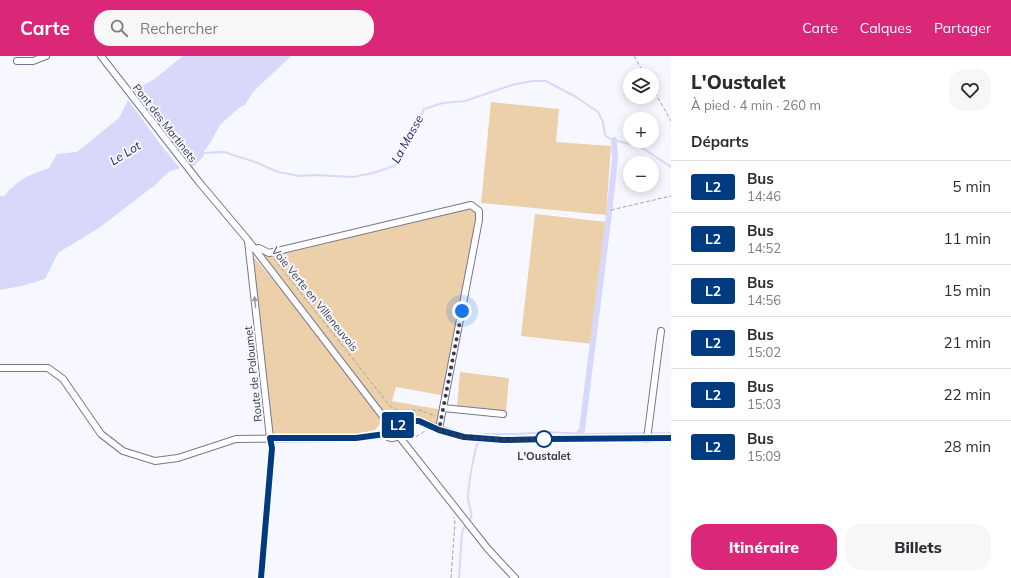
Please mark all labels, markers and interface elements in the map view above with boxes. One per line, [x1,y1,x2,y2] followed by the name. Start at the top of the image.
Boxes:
[94,10,374,46] search box
[20,16,70,40] text: Carte
[108,17,130,39] icon: search
[140,19,218,38] text: Rechercher
[802,19,838,37] text: Carte
[860,19,912,37] text: Calques
[934,19,991,37] text: Partager
[623,68,659,192] map controls
[623,68,659,104] button: layers
[949,69,991,111] button: heart
[691,70,785,94] text: L'Oustalet
[130,81,200,165] street label: Pont des Martinets
[691,97,821,113] text: À pied · 4 min · 260 m
[388,112,427,166] water label: La Masse
[623,112,659,148] button: +
[691,132,749,151] text: Départs
[107,137,144,168] water label: Le Lot
[623,156,659,192] button: −
[747,169,774,188] text: Bus
[953,177,991,196] text: 5 min
[705,178,721,196] text: L2
[747,188,781,204] text: 14:46
[747,221,774,240] text: Bus
[944,229,991,248] text: 11 min
[705,230,721,248] text: L2
[747,240,781,256] text: 14:52
[269,244,361,354] street label: Voie Verte en Villeneuvois
[747,273,774,292] text: Bus
[944,281,991,300] text: 15 min
[705,282,721,300] text: L2
[747,292,781,308] text: 14:56
[251,296,258,308] one-way arrow
[452,301,472,321] your location
[241,325,265,423] street label: Route de Paloumet
[747,325,774,344] text: Bus
[944,333,991,352] text: 21 min
[705,334,721,352] text: L2
[747,344,781,360] text: 15:02
[747,377,774,396] text: Bus
[944,385,991,404] text: 22 min
[705,386,721,404] text: L2
[747,396,781,412] text: 15:03
[380,412,416,438] line badge: L2
[390,416,406,434] text: L2
[747,429,774,448] text: Bus
[535,430,553,448] marker: L'Oustalet
[944,437,991,456] text: 28 min
[705,438,721,456] text: L2
[747,448,781,464] text: 15:09
[517,449,571,463] place label: L'Oustalet
[691,524,837,570] button: Itinéraire
[845,524,991,570] button: Billets

